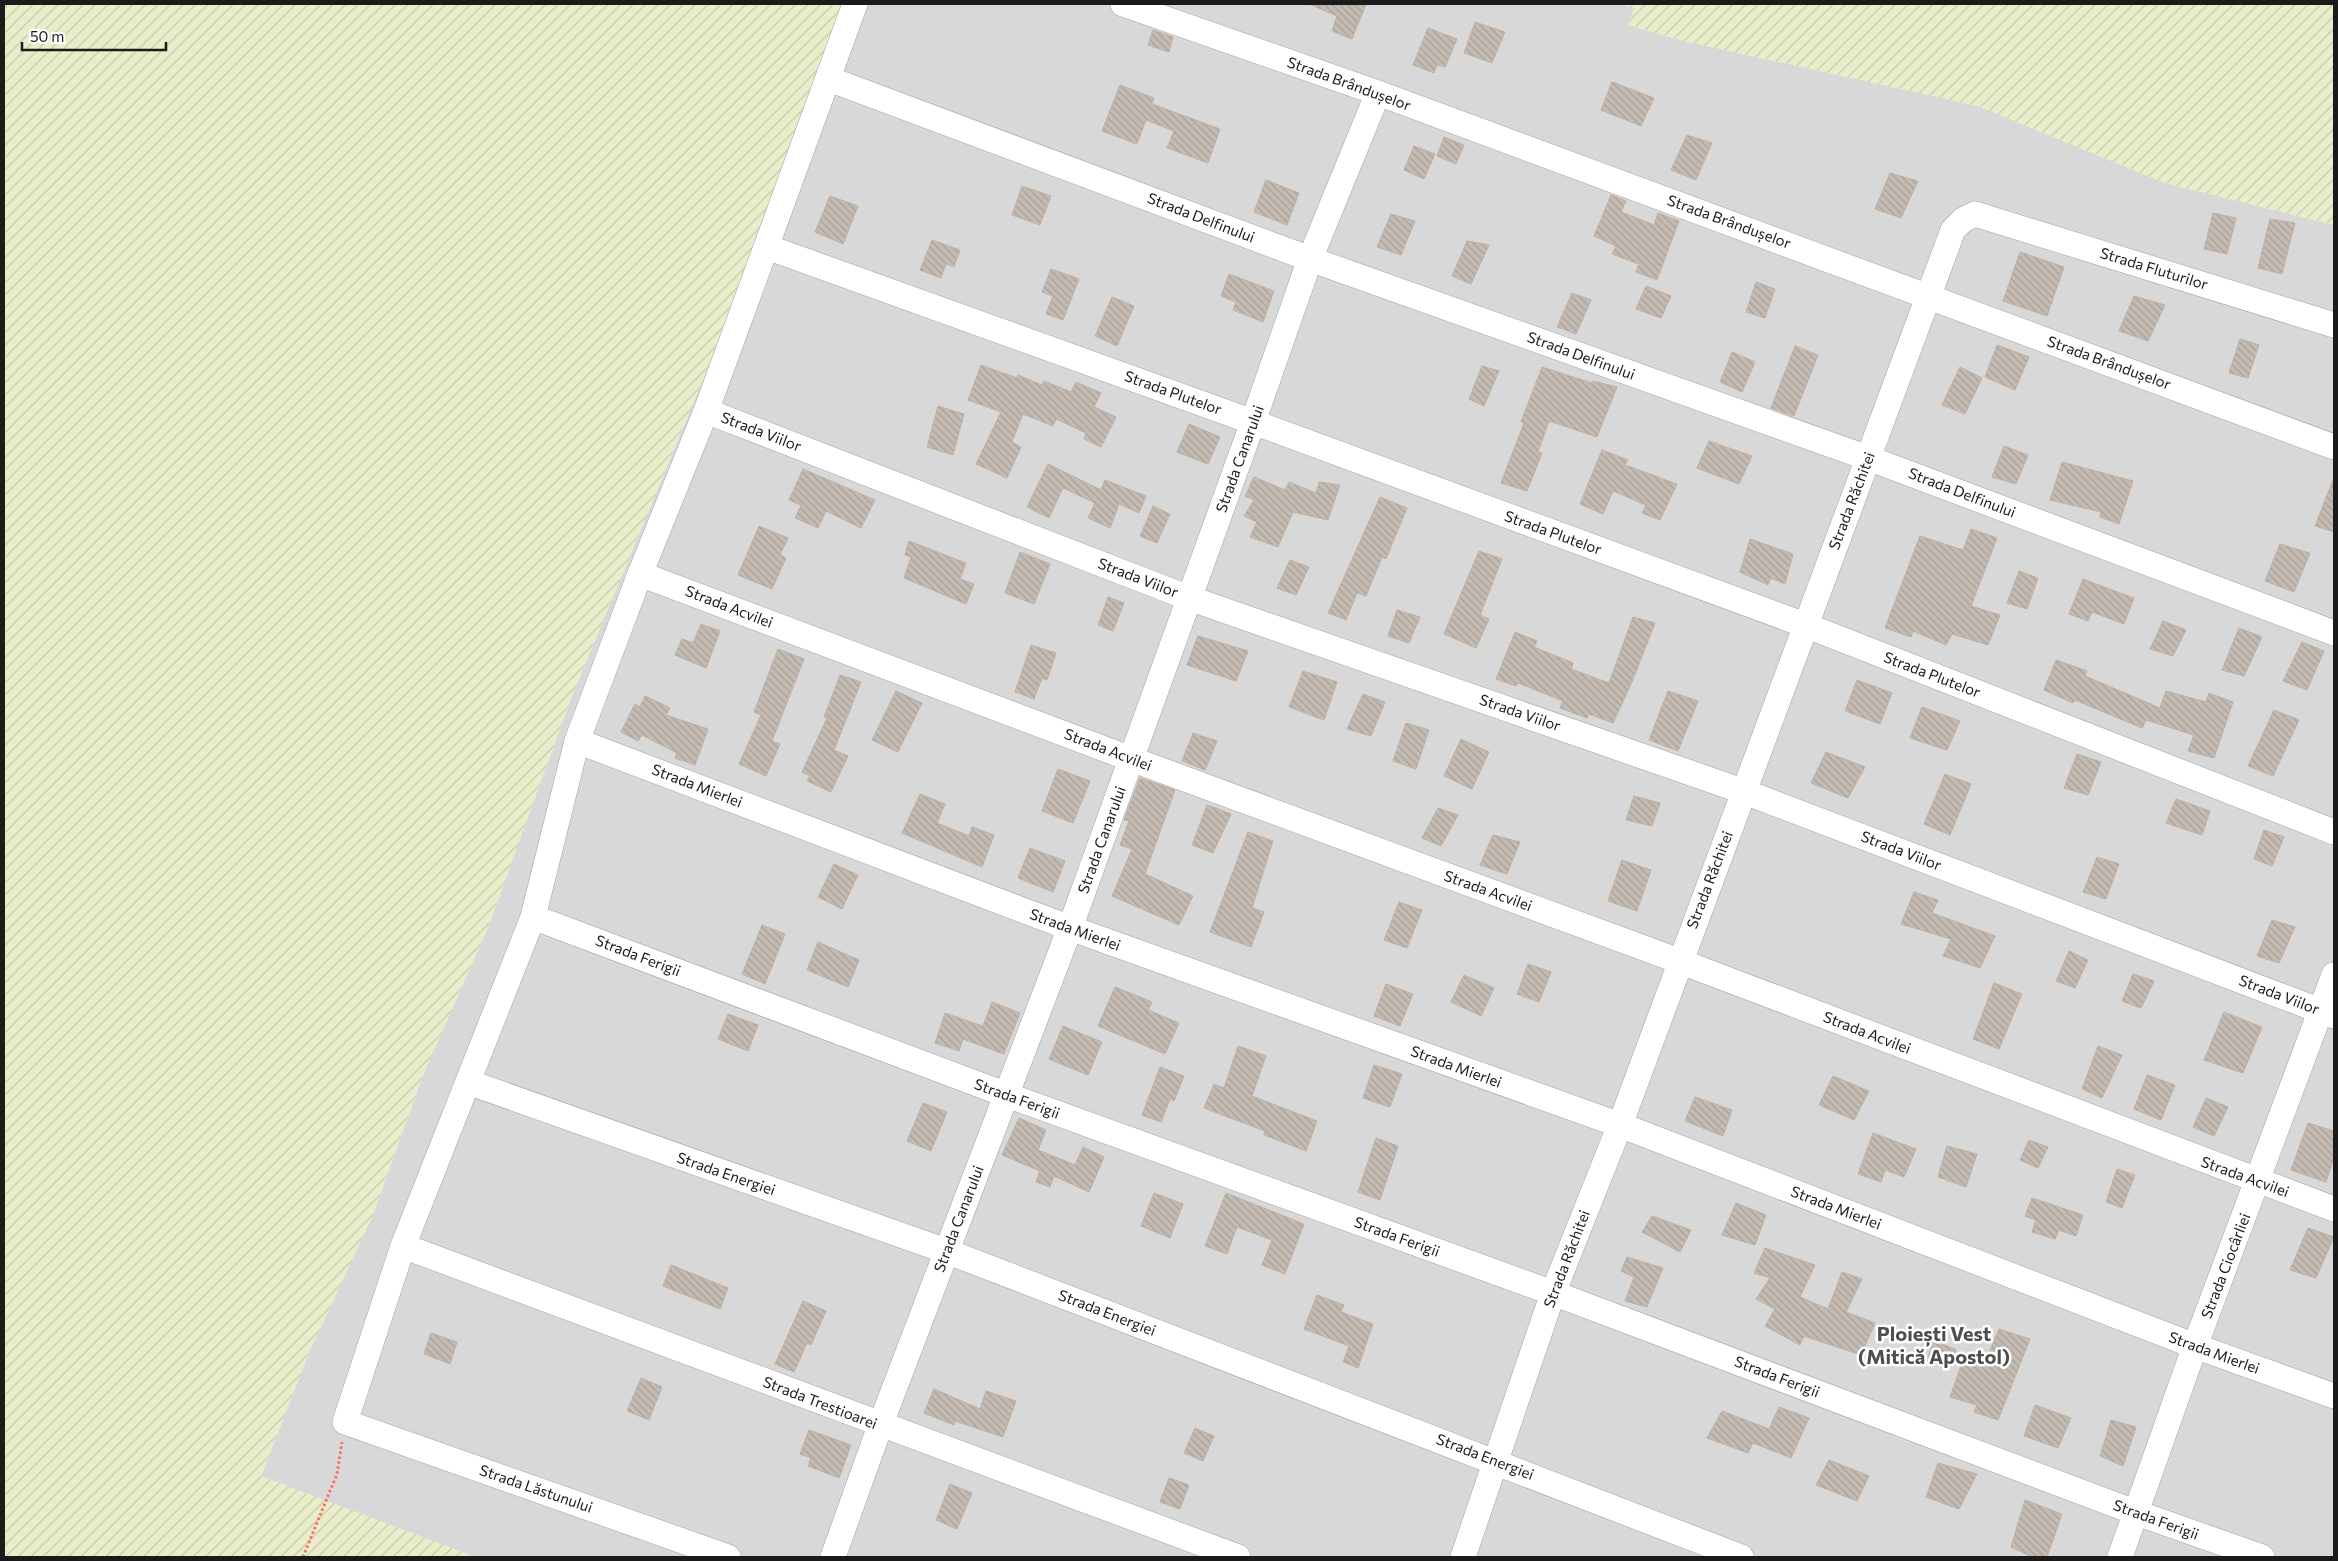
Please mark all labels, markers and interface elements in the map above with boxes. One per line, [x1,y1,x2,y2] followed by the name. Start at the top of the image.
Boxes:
[22,20,166,52] scale bar
[30,27,64,45] text: 50 m
[1284,52,1414,116] street label: Strada Brândușelor
[1145,188,1258,246] street label: Strada Delfinului
[1664,190,1794,254] street label: Strada Brândușelor
[2098,243,2210,293] street label: Strada Fluturilor
[1525,327,1638,383] street label: Strada Delfinului
[2044,331,2174,395] street label: Strada Brândușelor
[1122,366,1224,418] street label: Strada Plutelor
[1211,403,1267,515] street label: Strada Canarului
[719,407,804,455] street label: Strada Viilor
[1824,449,1878,552] street label: Strada Răchitei
[1906,463,2019,521] street label: Strada Delfinului
[1502,506,1604,558] street label: Strada Plutelor
[1096,553,1181,601] street label: Strada Viilor
[683,581,776,631] street label: Strada Acvilei
[1881,647,1983,701] street label: Strada Plutelor
[1477,690,1563,734] street label: Strada Viilor
[1062,724,1155,774] street label: Strada Acvilei
[650,760,745,811] street label: Strada Mierlei
[1073,784,1129,896] street label: Strada Canarului
[1859,826,1944,874] street label: Strada Viilor
[1682,828,1736,931] street label: Strada Răchitei
[1442,866,1535,914] street label: Strada Acvilei
[1027,904,1123,954] street label: Strada Mierlei
[593,931,683,980] street label: Strada Ferigii
[2237,970,2322,1018] street label: Strada Viilor
[1821,1007,1914,1057] street label: Strada Acvilei
[1408,1041,1504,1091] street label: Strada Mierlei
[972,1074,1063,1122] street label: Strada Ferigii
[675,1148,778,1198] street label: Strada Energiei
[2199,1152,2292,1200] street label: Strada Acvilei
[929,1163,987,1275] street label: Strada Canarului
[1789,1182,1884,1233] street label: Strada Mierlei
[1539,1207,1593,1310] street label: Strada Răchitei
[2197,1210,2253,1321] street label: Strada Ciocârliei
[1352,1212,1443,1260] street label: Strada Ferigii
[1056,1285,1159,1339] street label: Strada Energiei
[1858,1321,2010,1368] district label: Ploiești Vest (Mitică Apostol)
[2166,1327,2262,1377] street label: Strada Mierlei
[1732,1352,1822,1401] street label: Strada Ferigii
[761,1372,880,1432] street label: Strada Trestioarei
[1434,1429,1537,1483] street label: Strada Energiei
[477,1460,595,1516] street label: Strada Lăstunului
[2111,1495,2202,1543] street label: Strada Ferigii

